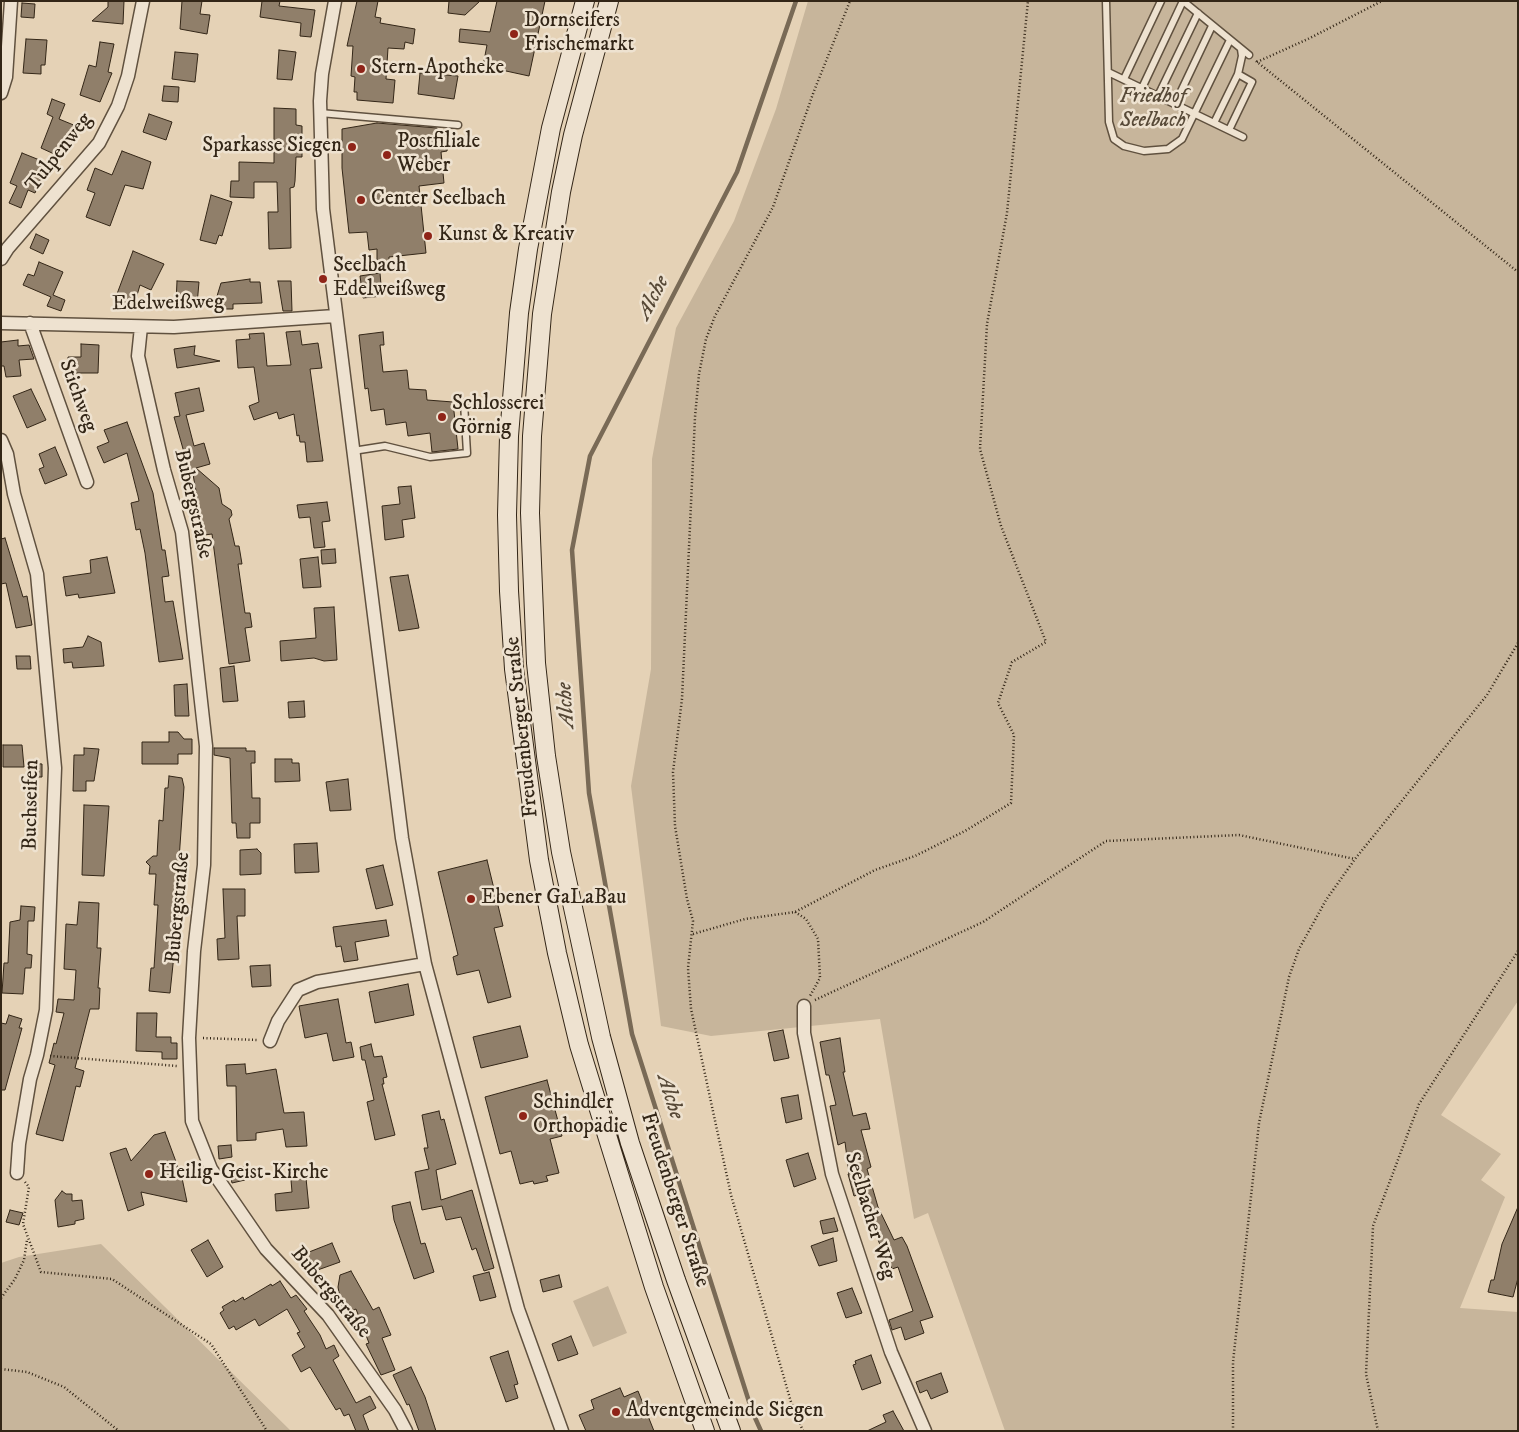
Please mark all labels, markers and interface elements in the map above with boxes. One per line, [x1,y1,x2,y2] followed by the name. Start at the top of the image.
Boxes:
[524,9,634,59] place label: Dornseifers Frischemarkt
[508,28,520,40] marker: Dornseifers Frischemarkt
[371,56,504,82] place label: Stern-Apotheke
[355,63,367,75] marker: Stern-Apotheke
[1120,85,1186,135] park label: Friedhof Seelbach
[21,109,99,197] street label: Tulpenweg
[397,130,480,180] place label: Postfiliale Weber
[202,134,342,160] place label: Sparkasse Siegen
[346,141,358,153] marker: Sparkasse Siegen
[381,149,393,161] marker: Postfiliale Weber
[371,187,506,213] place label: Center Seelbach
[355,194,367,206] marker: Center Seelbach
[438,223,574,249] place label: Kunst & Kreativ
[422,230,434,242] marker: Kunst & Kreativ
[333,254,445,304] place label: Seelbach Edelweißweg
[632,272,676,324] water label: Alche
[317,273,329,285] marker: Seelbach Edelweißweg
[112,290,224,318] street label: Edelweißweg
[52,356,102,436] street label: Stichweg
[452,392,544,442] place label: Schlosserei Görnig
[436,411,448,423] marker: Schlosserei Görnig
[167,447,217,561] street label: Bubergstraße
[501,635,545,819] street label: Freudenberger Straße
[552,681,582,729] water label: Alche
[19,759,45,851] street label: Buchseifen
[162,851,196,965] street label: Bubergstraße
[481,886,626,912] place label: Ebener GaLaBau
[465,893,477,905] marker: Ebener GaLaBau
[649,1071,689,1123] water label: Alche
[533,1091,628,1141] place label: Schindler Orthopädie
[517,1110,529,1122] marker: Schindler Orthopädie
[634,1110,714,1290] street label: Freudenberger Straße
[838,1149,900,1283] street label: Seelbacher Weg
[159,1161,329,1187] place label: Heilig-Geist-Kirche
[143,1168,155,1180] marker: Heilig-Geist-Kirche
[284,1242,376,1344] street label: Bubergstraße
[626,1399,824,1425] place label: Adventgemeinde Siegen
[610,1406,622,1418] marker: Adventgemeinde Siegen

